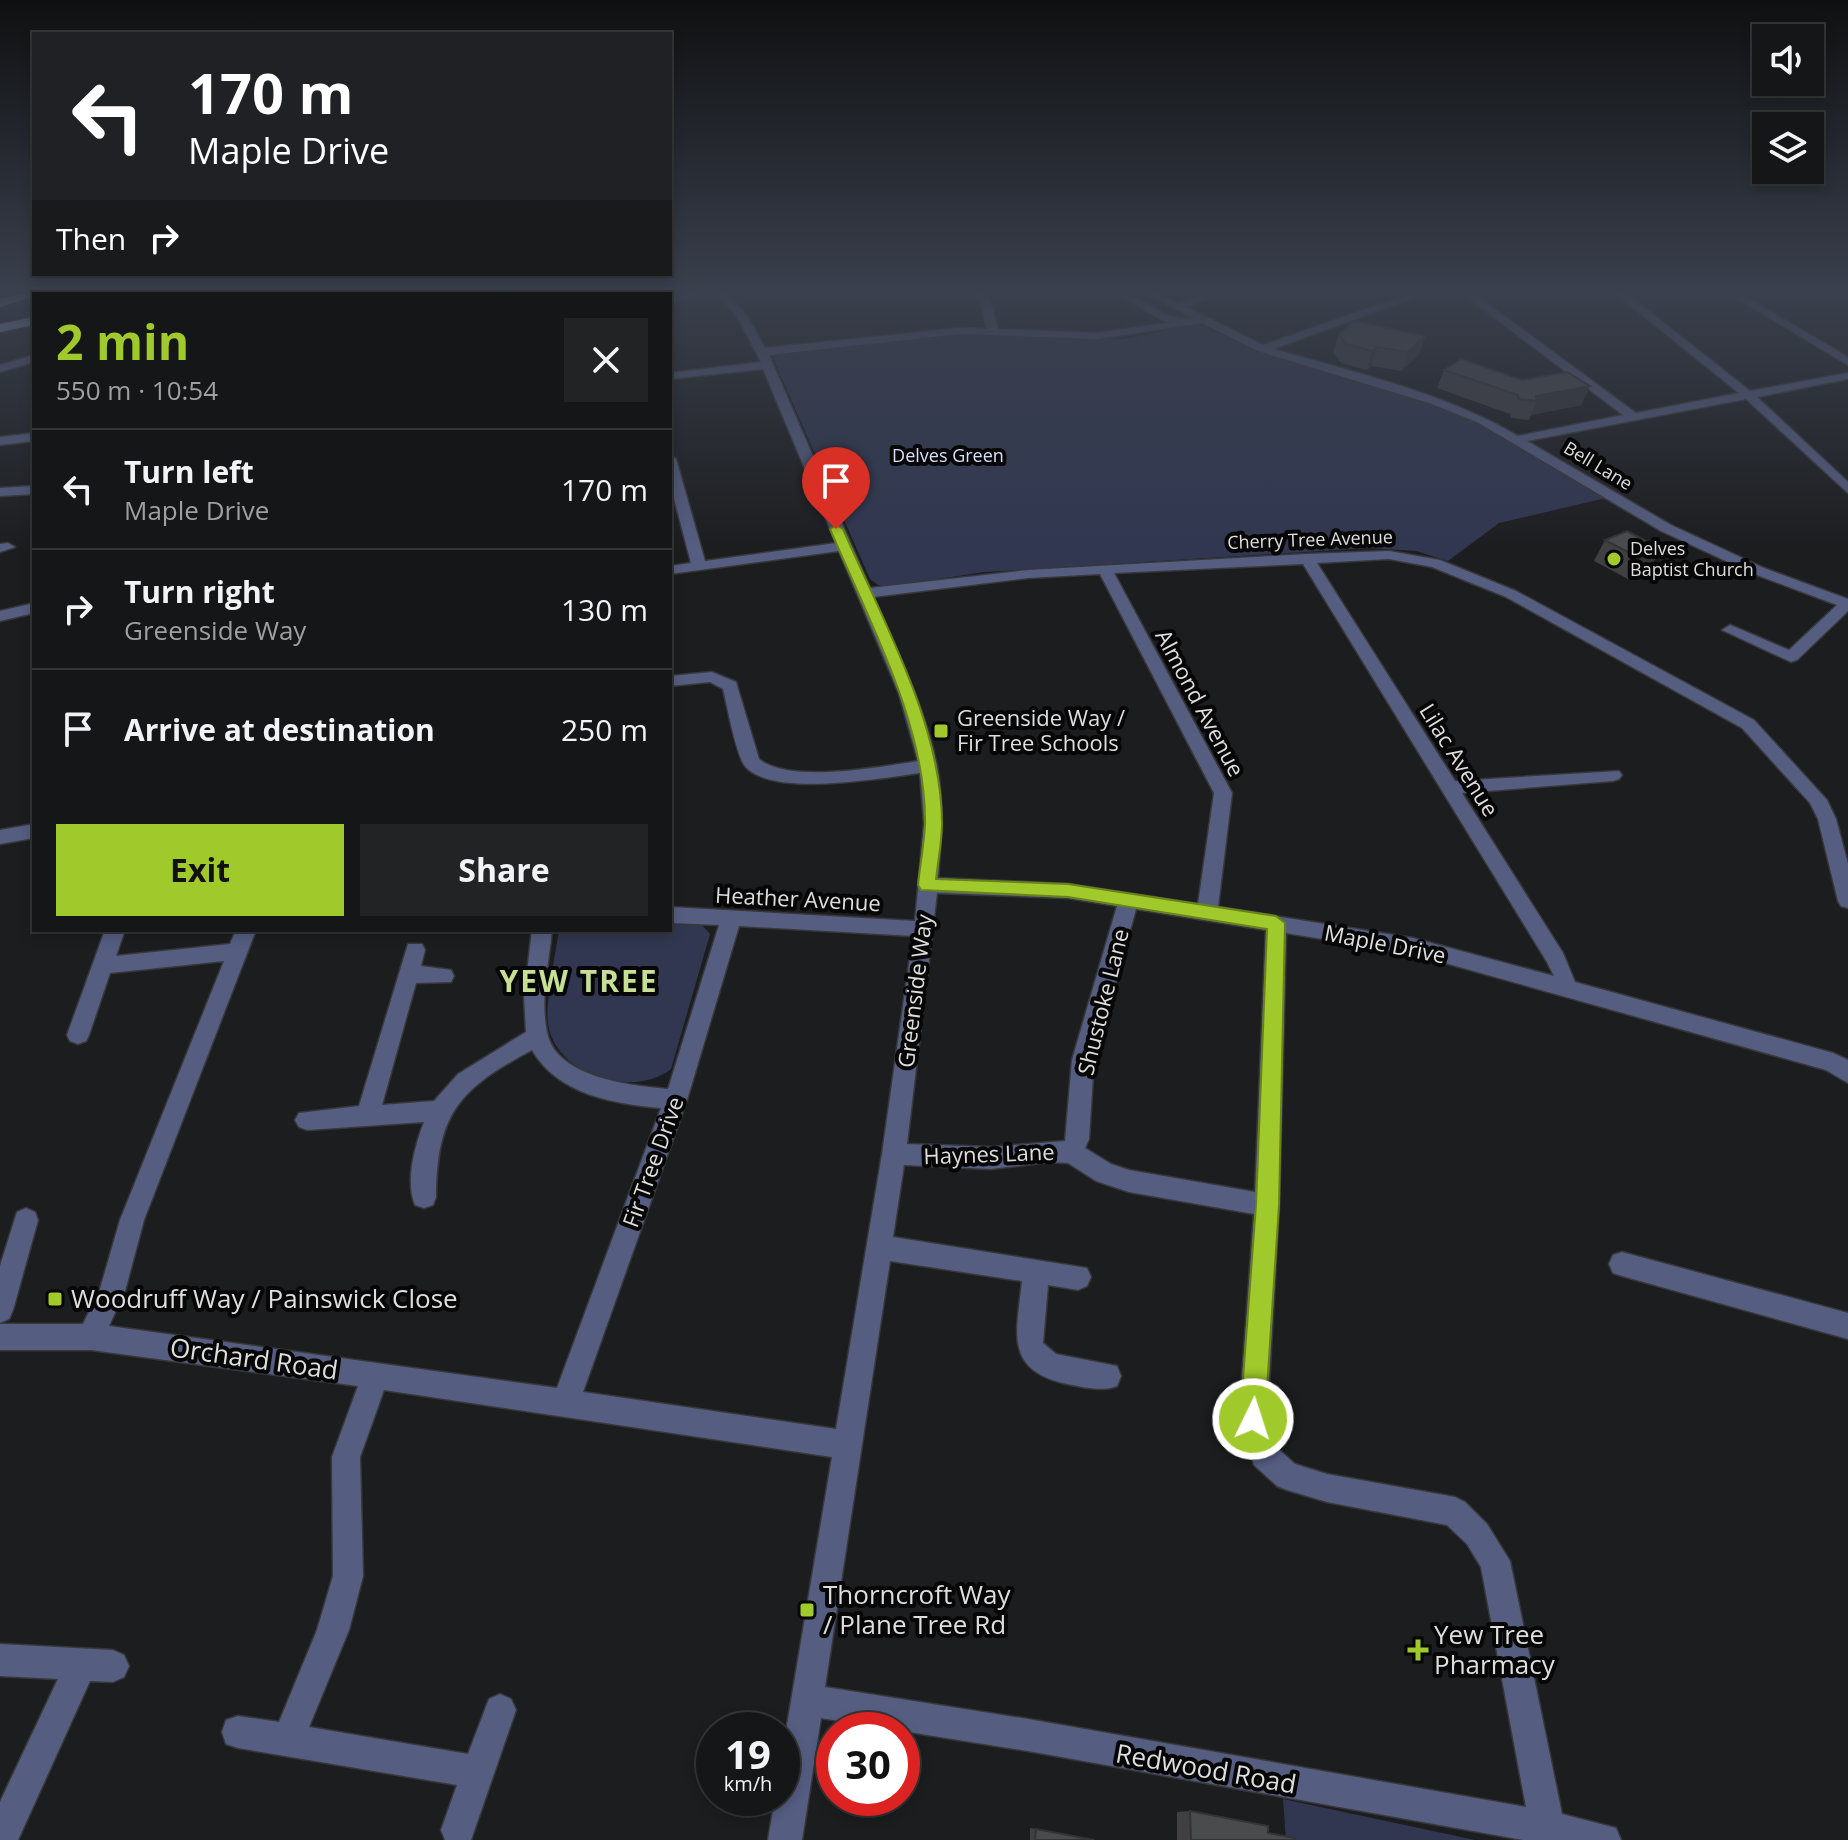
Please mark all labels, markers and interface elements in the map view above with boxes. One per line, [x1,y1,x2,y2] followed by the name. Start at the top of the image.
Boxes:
[1752,24,1824,184] map controls
[1752,24,1824,96] button: sound
[188,54,354,130] text: 170 m
[56,64,160,168] icon: left
[1752,112,1824,184] button: layers
[188,126,389,175] text: Maple Drive
[142,216,186,260] icon: right
[56,218,126,259] text: Then
[56,309,189,374] text: 2 min
[564,318,648,402] button: close
[56,372,218,408] text: 550 m · 10:54
[1560,435,1637,495] street label: Bell Lane
[892,443,1004,467] park label: Delves Green
[802,447,870,529] pin
[124,451,254,492] text: Turn left
[814,459,858,503] icon: arrive
[56,467,100,511] icon: left
[561,469,648,510] text: 170 m
[124,492,269,528] text: Maple Drive
[1227,524,1393,554] street label: Cherry Tree Avenue
[1630,536,1754,581] place label: Delves Baptist Church
[1605,550,1623,568] marker: Delves Baptist Church
[124,571,275,612] text: Turn right
[56,587,100,631] icon: right
[561,589,648,630] text: 130 m
[124,612,306,648] text: Greenside Way
[1150,624,1252,781] street label: Almond Avenue
[1413,697,1506,822] street label: Lilac Avenue
[957,702,1125,757] place label: Greenside Way / Fir Tree Schools
[56,707,100,751] icon: arrive
[124,709,435,750] text: Arrive at destination
[561,709,648,750] text: 250 m
[932,722,950,740] marker: Greenside Way / Fir Tree Schools
[56,824,344,916] button: Exit
[360,824,648,916] button: Share
[714,879,882,917] street label: Heather Avenue
[890,911,938,1069] street label: Greenside Way
[1322,917,1448,969] street label: Maple Drive
[1069,925,1135,1078] street label: Shustoke Lane
[499,960,659,1001] district label: YEW TREE
[615,1092,690,1231] street label: Fir Tree Drive
[923,1136,1055,1170] street label: Haynes Lane
[71,1280,458,1316] place label: Woodruff Way / Painswick Close
[46,1290,64,1308] marker: Woodruff Way / Painswick Close
[168,1328,340,1388] street label: Orchard Road
[1211,1377,1295,1461] position arrow
[823,1576,1011,1642] place label: Thorncroft Way / Plane Tree Rd
[798,1601,816,1619] marker: Thorncroft Way / Plane Tree Rd
[1434,1616,1556,1682] place label: Yew Tree Pharmacy
[1409,1641,1427,1659] marker: Yew Tree Pharmacy
[816,1712,920,1816] speed limit sign: 30
[725,1726,771,1781] text: 19
[1113,1734,1299,1802] street label: Redwood Road
[724,1770,772,1797] text: km/h

